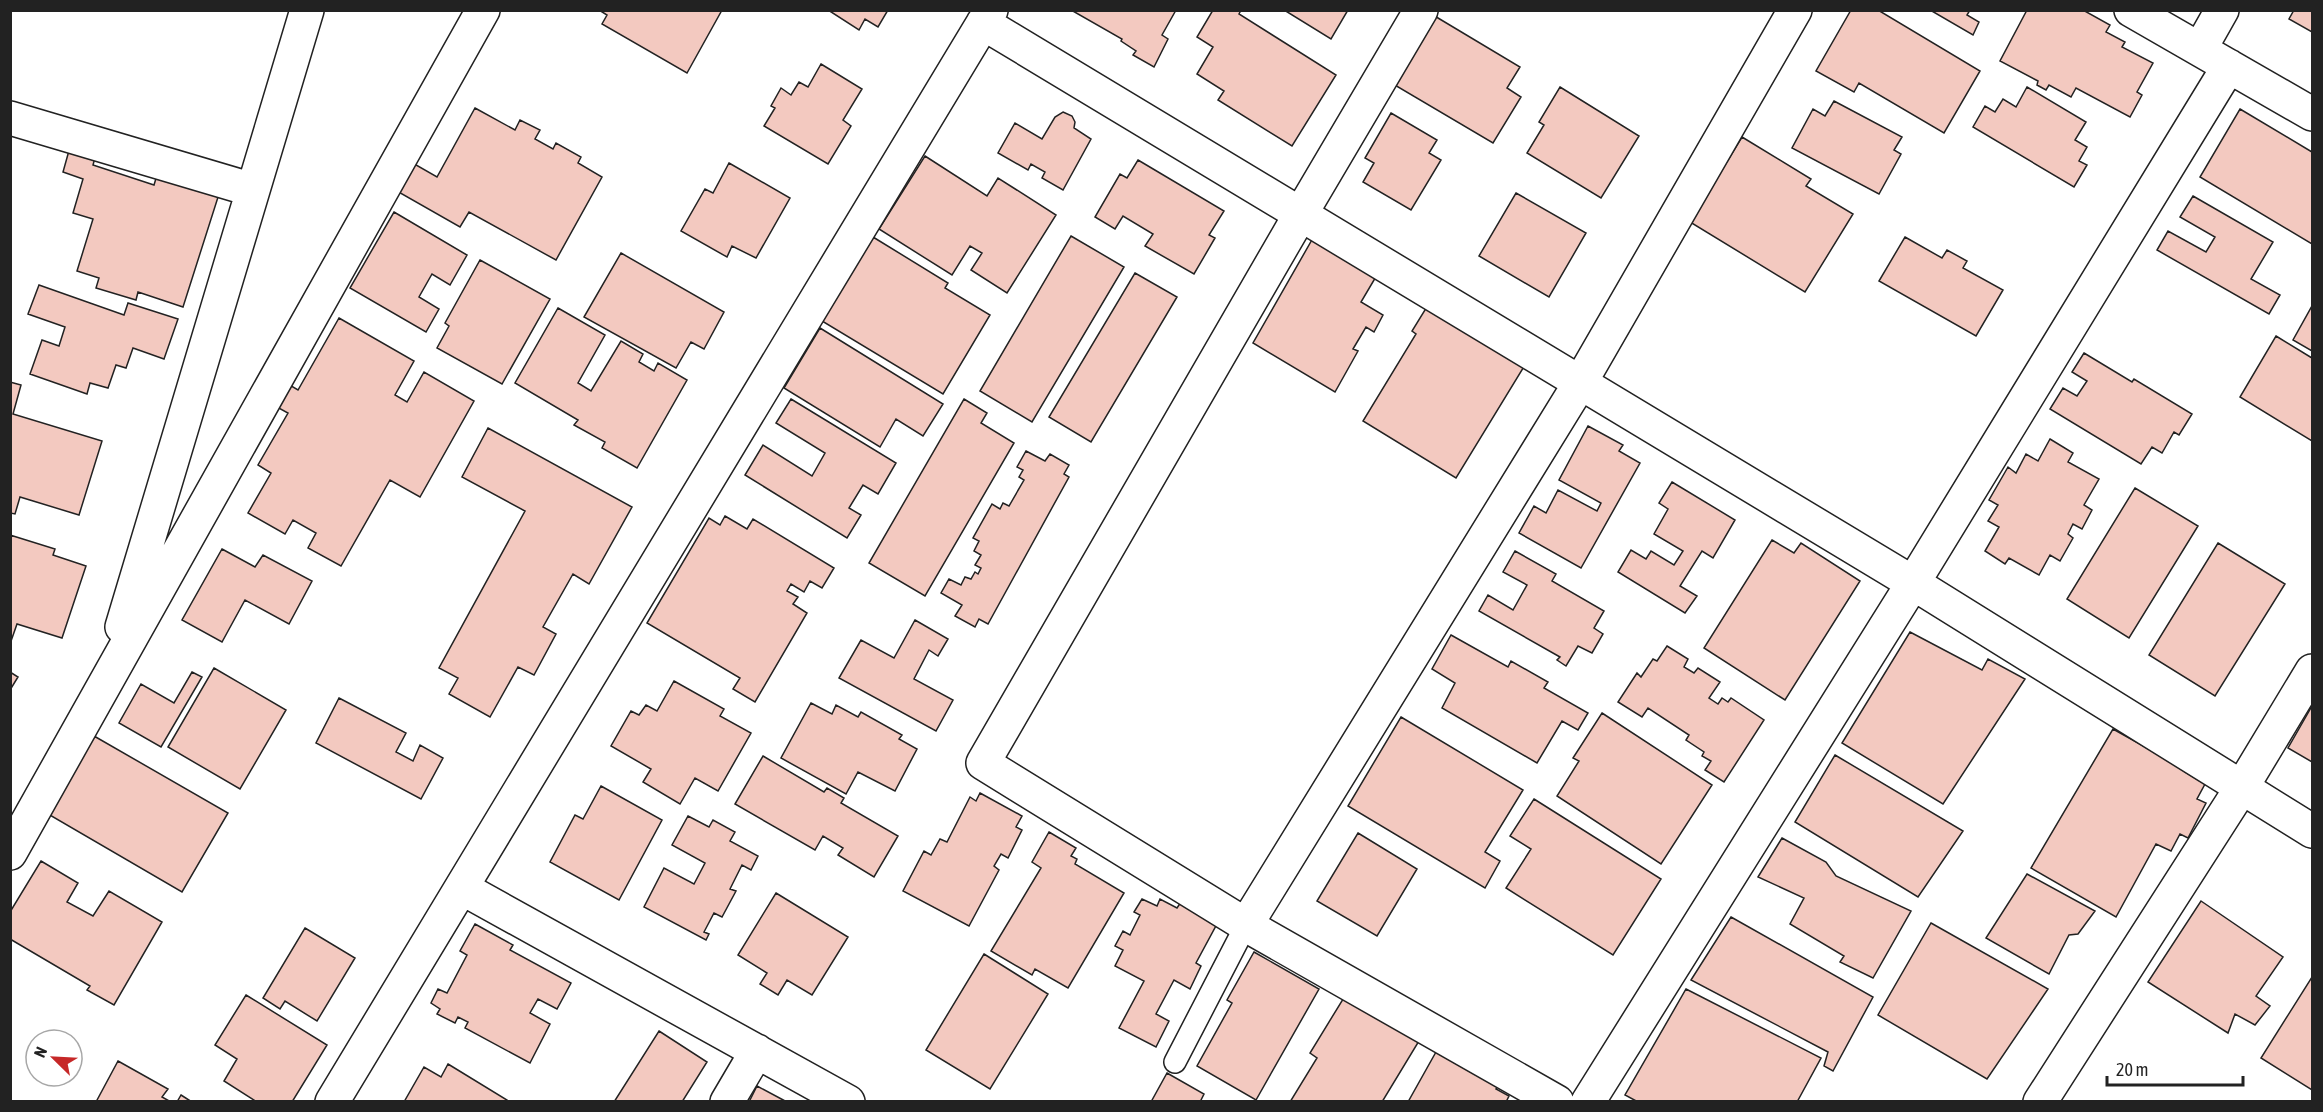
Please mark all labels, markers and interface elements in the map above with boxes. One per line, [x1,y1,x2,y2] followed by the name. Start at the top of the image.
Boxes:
[24,1028,84,1088] north arrow
[30,1044,50,1060] text: N
[2107,1049,2244,1087] scale bar
[2116,1059,2148,1080] text: 20 m

